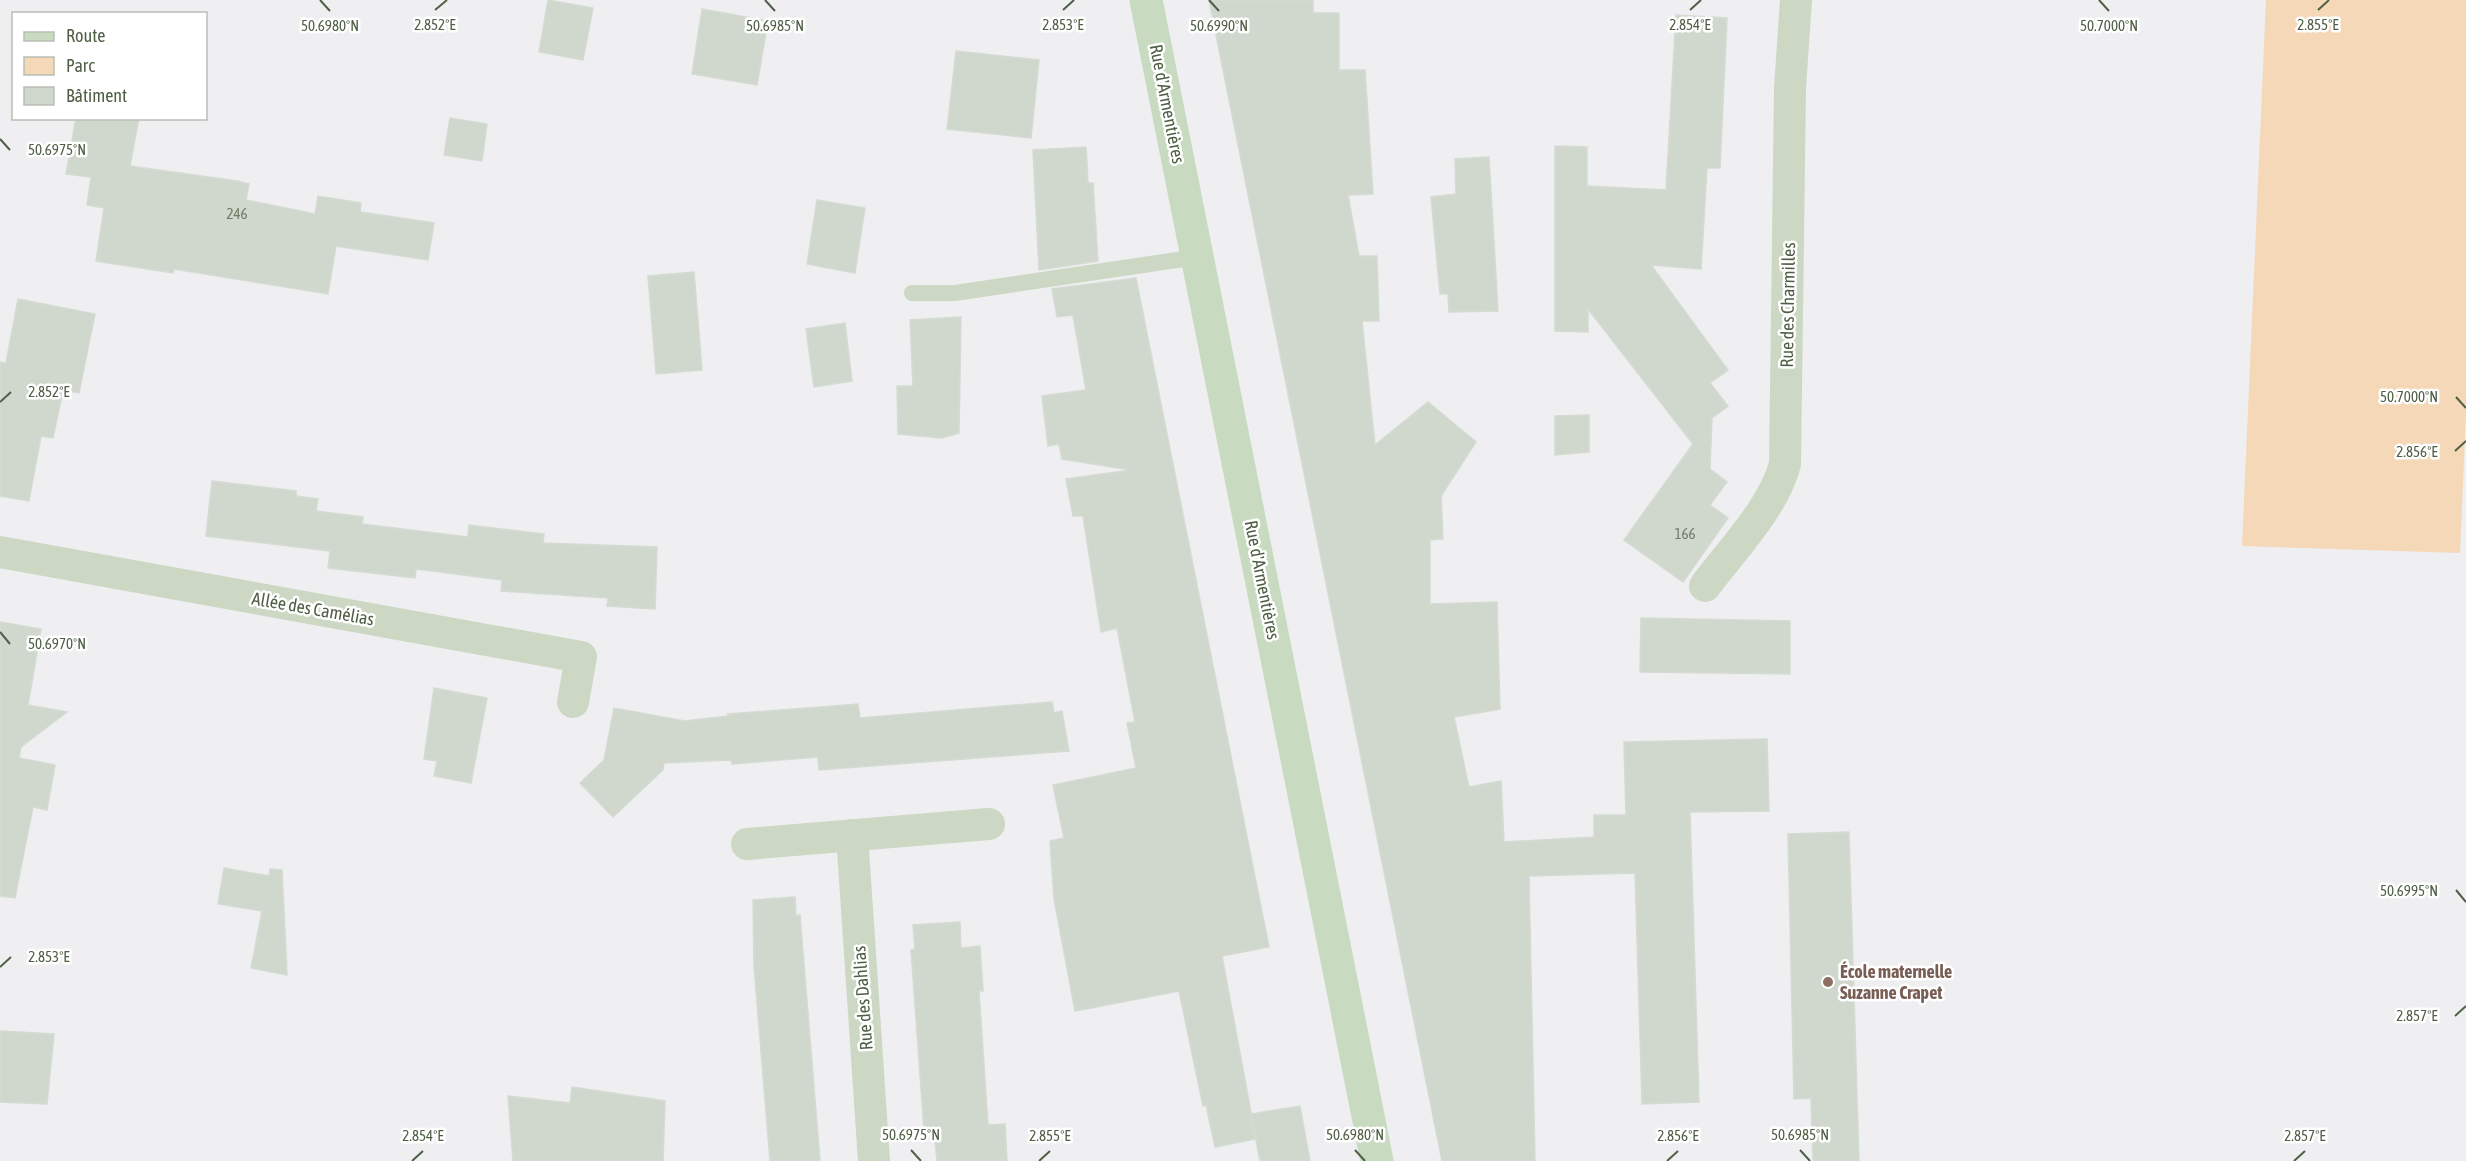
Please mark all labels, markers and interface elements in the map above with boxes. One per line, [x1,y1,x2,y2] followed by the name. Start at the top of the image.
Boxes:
[12,12,207,120] legend
[414,16,456,33] text: 2.852°E
[1042,16,1084,33] text: 2.853°E
[1669,16,1711,33] text: 2.854°E
[2297,16,2339,33] text: 2.855°E
[301,17,359,34] text: 50.6980°N
[746,17,804,34] text: 50.6985°N
[1190,17,1248,34] text: 50.6990°N
[2080,17,2138,34] text: 50.7000°N
[66,25,105,46] text: Route
[1146,42,1189,165] street label: Rue d'Armentières
[66,55,95,76] text: Parc
[66,85,127,106] text: Bâtiment
[28,141,86,158] text: 50.6975°N
[226,205,248,222] house number: 246
[1776,242,1799,368] street label: Rue des Charmilles
[28,383,70,400] text: 2.852°E
[2380,388,2438,405] text: 50.7000°N
[2396,443,2438,460] text: 2.856°E
[1241,518,1284,641] street label: Rue d'Armentières
[1674,525,1696,542] house number: 166
[250,587,376,630] street label: Allée des Camélias
[28,635,86,652] text: 50.6970°N
[2380,882,2438,899] text: 50.6995°N
[848,945,877,1051] street label: Rue des Dahlias
[28,948,70,965] text: 2.853°E
[1840,961,1952,1003] place label: École maternelle Suzanne Crapet
[1821,975,1835,989] marker: École maternelle Suzanne Crapet
[2396,1007,2438,1024] text: 2.857°E
[882,1126,940,1143] text: 50.6975°N
[1326,1126,1384,1143] text: 50.6980°N
[1771,1126,1829,1143] text: 50.6985°N
[402,1127,444,1144] text: 2.854°E
[1029,1127,1071,1144] text: 2.855°E
[1657,1127,1699,1144] text: 2.856°E
[2284,1127,2326,1144] text: 2.857°E

